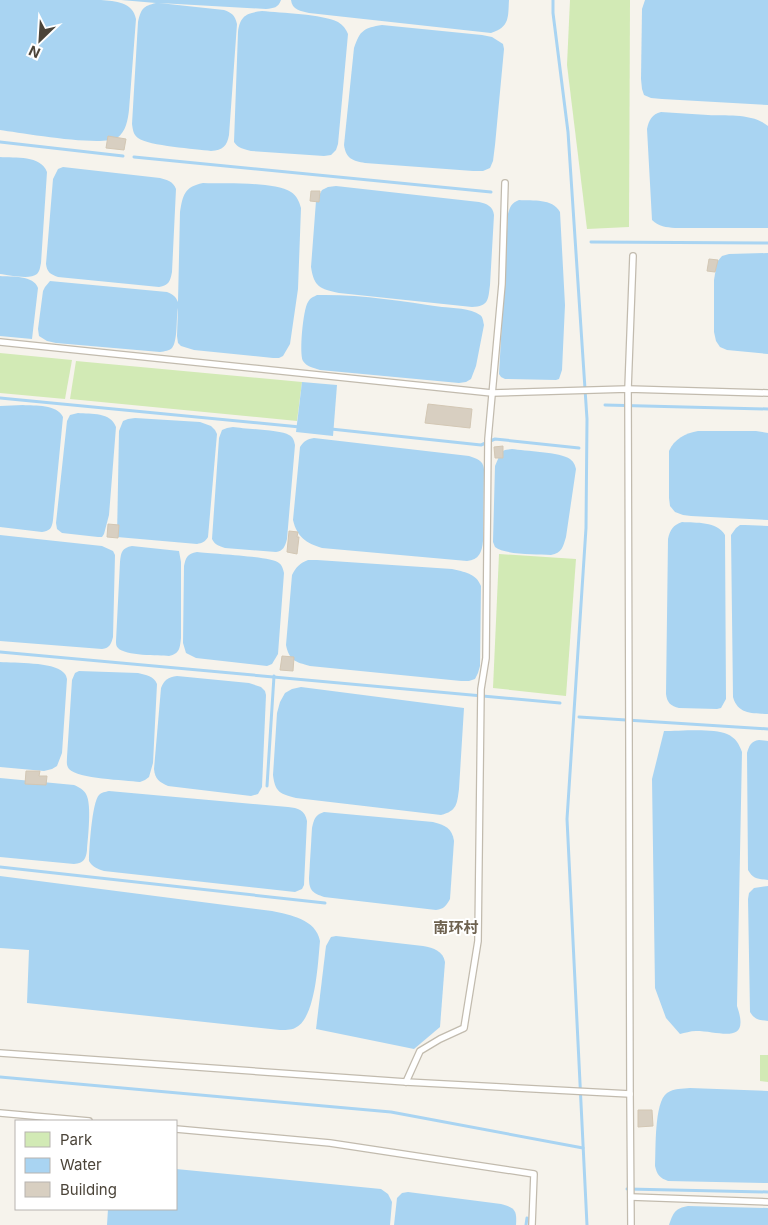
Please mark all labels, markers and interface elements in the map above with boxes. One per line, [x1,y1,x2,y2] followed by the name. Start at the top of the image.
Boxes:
[15,15,65,65] north arrow
[26,42,43,62] text: N
[433,918,479,937] district label: 南环村
[15,1120,178,1210] legend
[60,1130,93,1149] text: Park
[60,1155,102,1174] text: Water
[60,1180,117,1199] text: Building

